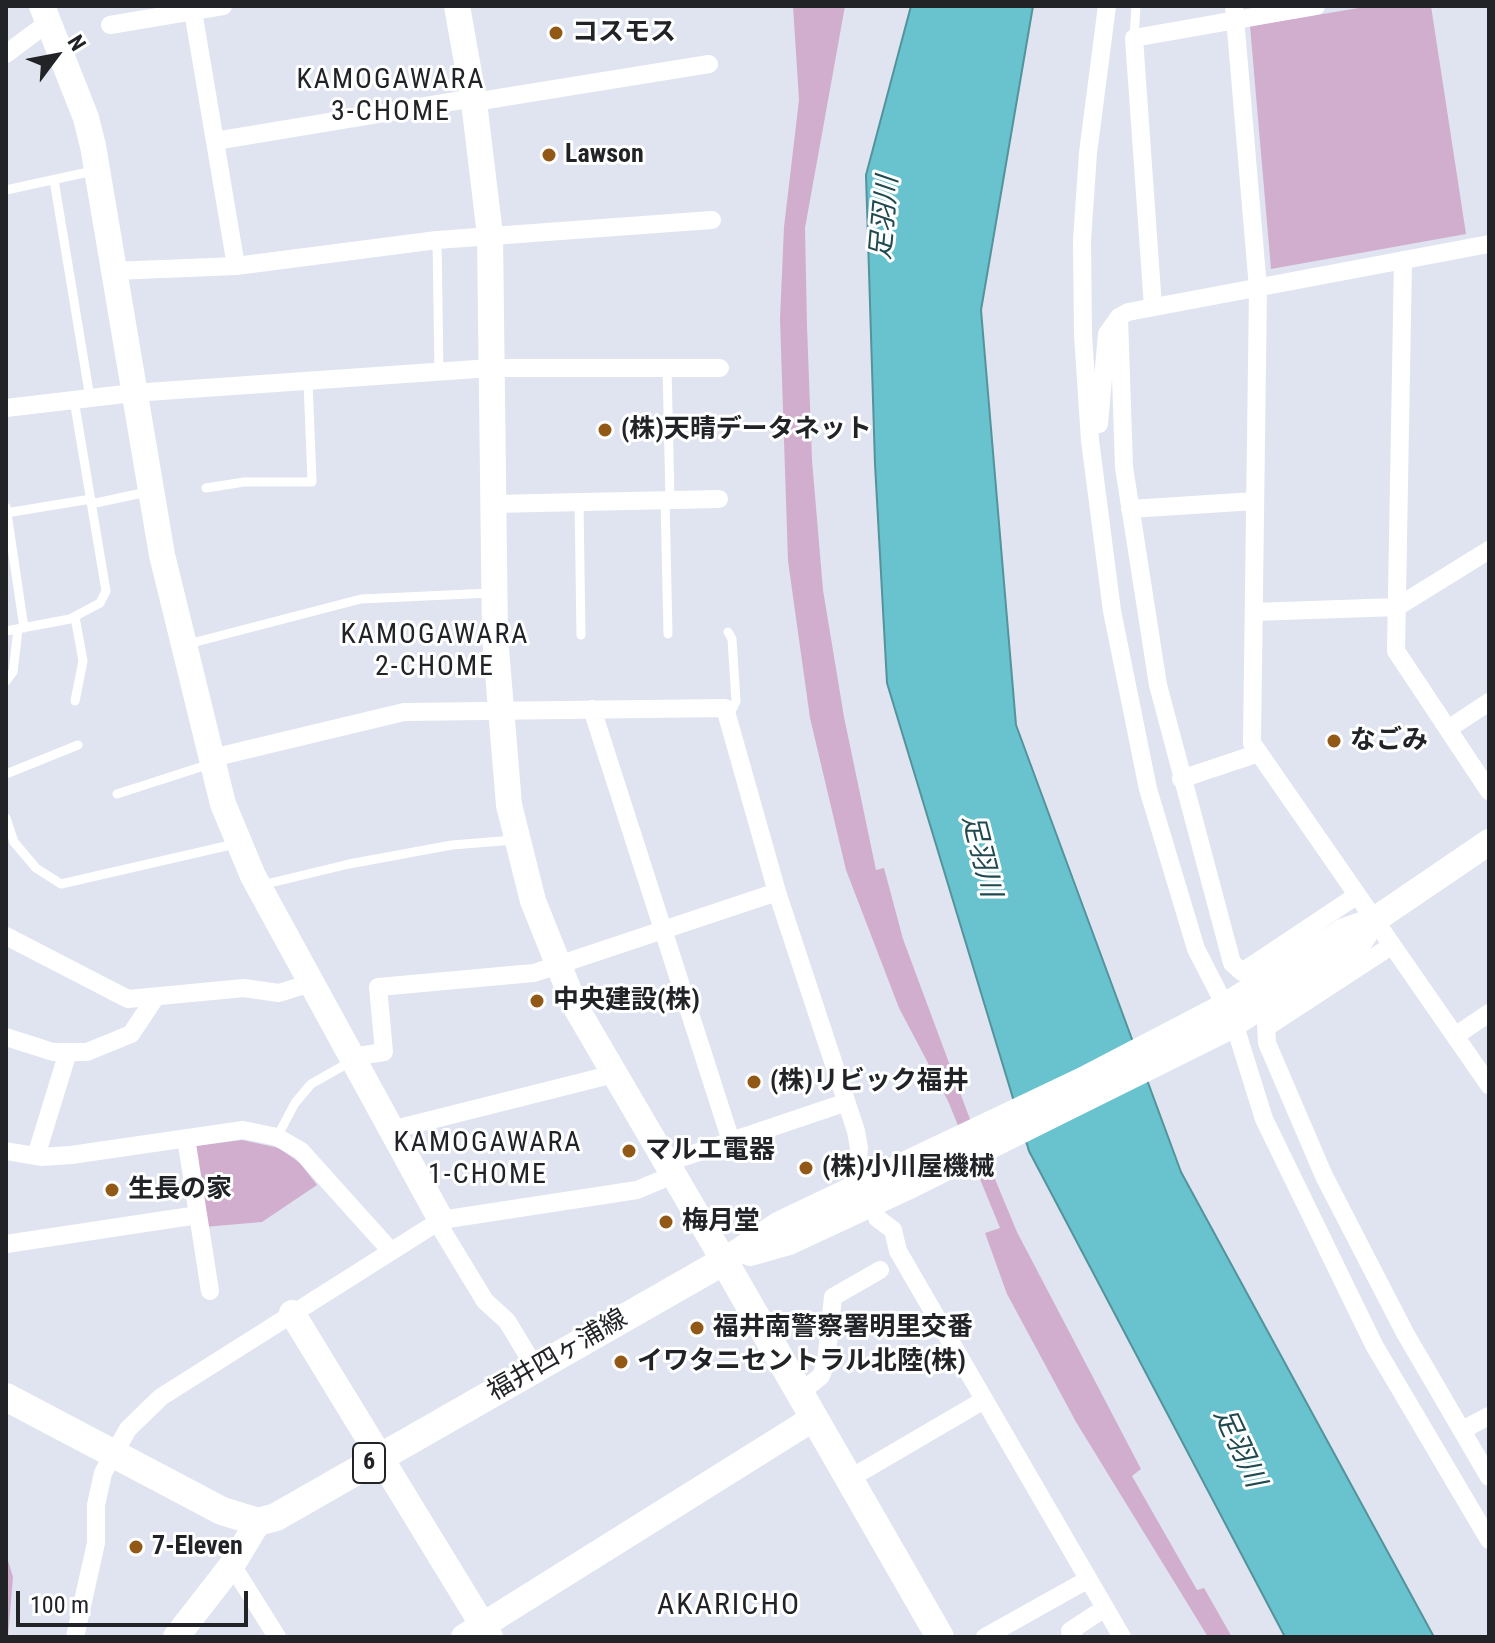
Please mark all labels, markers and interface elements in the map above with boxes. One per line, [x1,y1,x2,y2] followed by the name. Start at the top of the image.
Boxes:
[16,16,96,96] north arrow
[572,17,676,49] place label: コスモス
[547,24,565,42] marker: コスモス
[63,31,91,55] text: N
[296,64,486,130] district label: KAMOGAWARA 3-CHOME
[565,139,644,171] place label: Lawson
[540,146,558,164] marker: Lawson
[866,175,906,261] water label: 足羽川
[621,414,872,446] place label: (株)天晴データネット
[596,421,614,439] marker: (株)天晴データネット
[340,619,530,685] district label: KAMOGAWARA 2-CHOME
[1350,725,1428,757] place label: なごみ
[1325,732,1343,750] marker: なごみ
[954,811,1006,901] water label: 足羽川
[553,985,700,1017] place label: 中央建設(株)
[528,992,546,1010] marker: 中央建設(株)
[770,1066,969,1098] place label: (株)リビック福井
[745,1073,763,1091] marker: (株)リビック福井
[393,1127,583,1193] district label: KAMOGAWARA 1-CHOME
[645,1135,775,1167] place label: マルエ電器
[620,1142,638,1160] marker: マルエ電器
[822,1152,995,1184] place label: (株)小川屋機械
[797,1159,815,1177] marker: (株)小川屋機械
[128,1174,232,1206] place label: 生長の家
[103,1181,121,1199] marker: 生長の家
[682,1206,760,1238] place label: 梅月堂
[657,1213,675,1231] marker: 梅月堂
[483,1303,633,1409] street label: 福井四ヶ浦線
[713,1312,973,1344] place label: 福井南警察署明里交番
[688,1319,706,1337] marker: 福井南警察署明里交番
[637,1346,966,1378] place label: イワタニセントラル北陸(株)
[612,1353,630,1371] marker: イワタニセントラル北陸(株)
[1205,1403,1271,1493] water label: 足羽川
[353,1443,385,1483] road number: 6
[152,1531,243,1563] place label: 7-Eleven
[127,1538,145,1556] marker: 7-Eleven
[20,1575,252,1625] scale bar
[657,1588,801,1624] district label: AKARICHO
[30,1591,89,1619] text: 100 m

